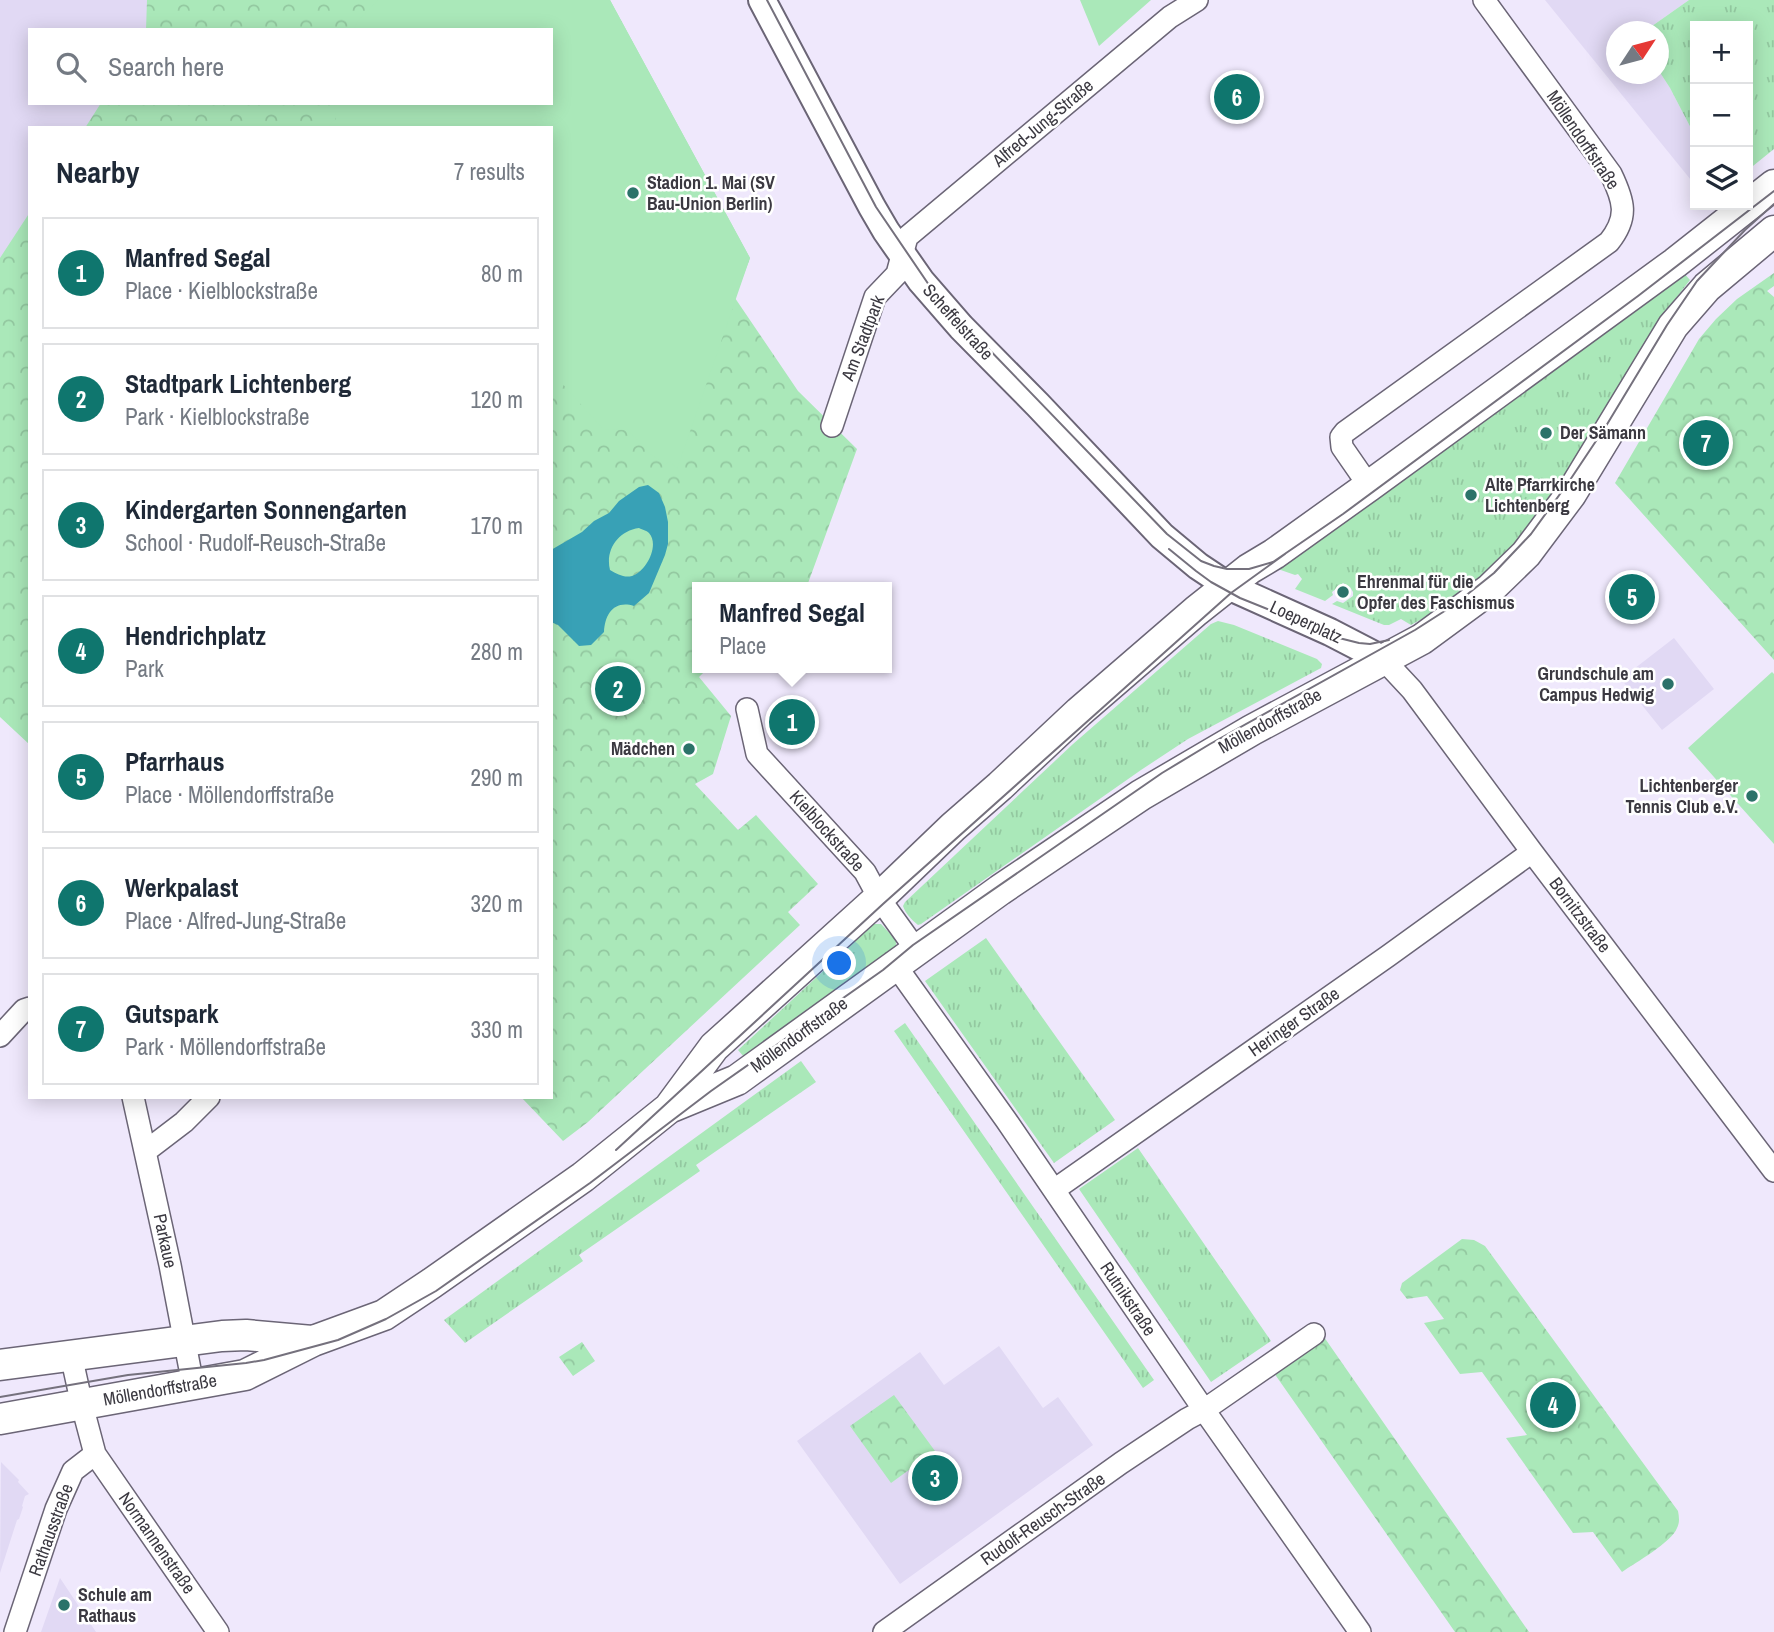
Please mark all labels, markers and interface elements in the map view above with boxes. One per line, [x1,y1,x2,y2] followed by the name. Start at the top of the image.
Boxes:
[1606,21,1669,84] north arrow
[1690,21,1753,210] map controls
[1690,21,1753,84] button: +
[28,28,553,105] search box
[52,48,90,86] icon: search
[108,49,224,84] text: Search here
[1214,71,1260,123] pin: 6
[986,73,1098,173] street label: Alfred-Jung-Straße
[1690,84,1753,147] button: −
[1541,85,1626,194] street label: Möllendorffstraße
[1690,147,1753,210] button: layers
[56,152,139,192] text: Nearby
[454,156,525,187] text: 7 results
[647,170,775,216] place label: Stadion 1. Mai (SV Bau-Union Berlin)
[625,185,641,201] marker: Stadion 1. Mai (SV Bau-Union Berlin)
[125,240,271,275] text: Manfred Segal
[76,258,86,289] text: 1
[481,258,523,289] text: 80 m
[125,275,318,306] text: Place · Kielblockstraße
[917,278,999,365] street label: Scheffelstraße
[834,291,890,385] street label: Am Stadtpark
[125,366,351,401] text: Stadtpark Lichtenberg
[76,384,86,415] text: 2
[471,384,523,415] text: 120 m
[125,401,309,432] text: Park · Kielblockstraße
[1683,417,1729,469] pin: 7
[1560,420,1646,445] place label: Der Sämann
[1538,425,1554,441] marker: Der Sämann
[1485,472,1595,518] place label: Alte Pfarrkirche Lichtenberg
[1463,487,1479,503] marker: Alte Pfarrkirche Lichtenberg
[125,492,407,527] text: Kindergarten Sonnengarten
[76,510,86,541] text: 3
[471,510,523,541] text: 170 m
[125,527,386,558] text: School · Rudolf-Reusch-Straße
[1357,569,1515,615] place label: Ehrenmal für die Opfer des Faschismus
[1609,571,1655,623] pin: 5
[692,582,892,673] popup
[1335,584,1351,600] marker: Ehrenmal für die Opfer des Faschismus
[1266,594,1346,649] street label: Loeperplatz
[719,595,865,630] text: Manfred Segal
[125,618,266,653] text: Hendrichplatz
[719,630,766,661] text: Place
[76,636,86,667] text: 4
[471,636,523,667] text: 280 m
[125,653,164,684] text: Park
[1538,661,1654,707] place label: Grundschule am Campus Hedwig
[595,663,641,715] pin: 2
[1660,676,1676,692] marker: Grundschule am Campus Hedwig
[1214,682,1326,759] street label: Möllendorffstraße
[769,696,815,748] pin: 1
[611,736,675,761] place label: Mädchen
[681,741,697,757] marker: Mädchen
[125,744,225,779] text: Pfarrhaus
[76,762,86,793] text: 5
[471,762,523,793] text: 290 m
[1626,773,1738,819] place label: Lichtenberger Tennis Club e.V.
[125,779,334,810] text: Place · Möllendorffstraße
[784,785,871,877] street label: Kielblockstraße
[1744,788,1760,804] marker: Lichtenberger Tennis Club e.V.
[125,870,238,905] text: Werkpalast
[1544,872,1617,958] street label: Bornitzstraße
[76,888,86,919] text: 6
[471,888,523,919] text: 320 m
[125,905,346,936] text: Place · Alfred-Jung-Straße
[822,946,856,980] your location
[1243,981,1344,1062] street label: Heringer Straße
[745,991,852,1078] street label: Möllendorffstraße
[125,996,219,1031] text: Gutspark
[76,1014,86,1045] text: 7
[471,1014,523,1045] text: 330 m
[125,1031,326,1062] text: Park · Möllendorffstraße
[148,1211,183,1270] street label: Parkaue
[1094,1257,1162,1341] street label: Rutnikstraße
[101,1367,219,1412] street label: Möllendorffstraße
[1530,1379,1576,1431] pin: 4
[912,1452,958,1504] pin: 3
[975,1466,1110,1571] street label: Rudolf-Reusch-Straße
[22,1480,79,1580] street label: Rathausstraße
[113,1487,202,1599] street label: Normannenstraße
[78,1582,152,1628] place label: Schule am Rathaus
[56,1597,72,1613] marker: Schule am Rathaus

